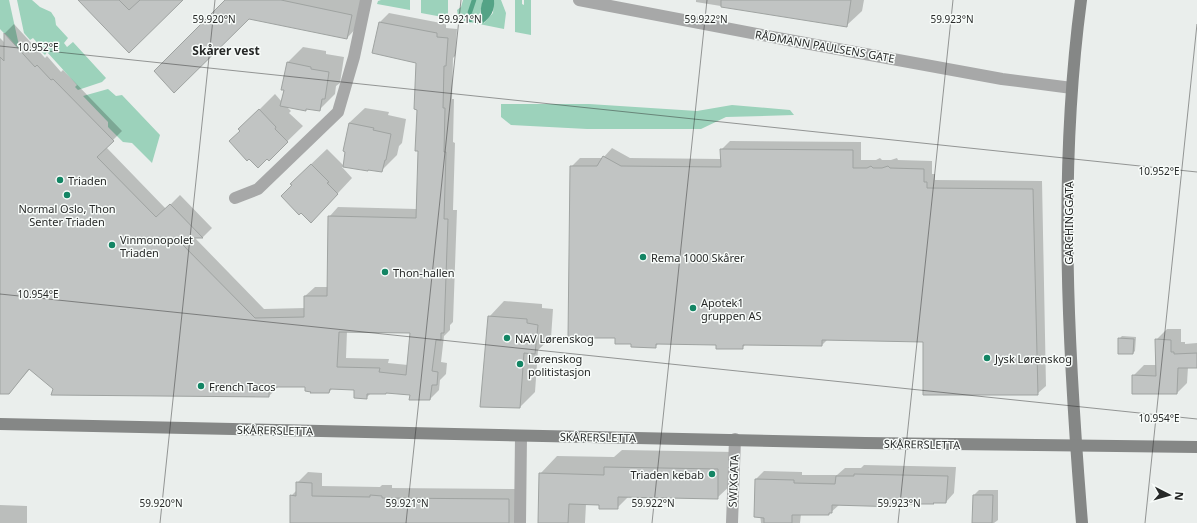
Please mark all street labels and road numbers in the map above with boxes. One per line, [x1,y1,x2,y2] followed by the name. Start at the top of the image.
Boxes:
[754,26,896,66] street label: RÅDMANN PAULSENS GATE
[1061,180,1076,265] street label: GARCHINGGATA
[237,422,314,438] street label: SKÅRERSLETTA
[560,429,637,445] street label: SKÅRERSLETTA
[884,436,961,452] street label: SKÅRERSLETTA
[725,453,741,508] street label: SWIXGATA

